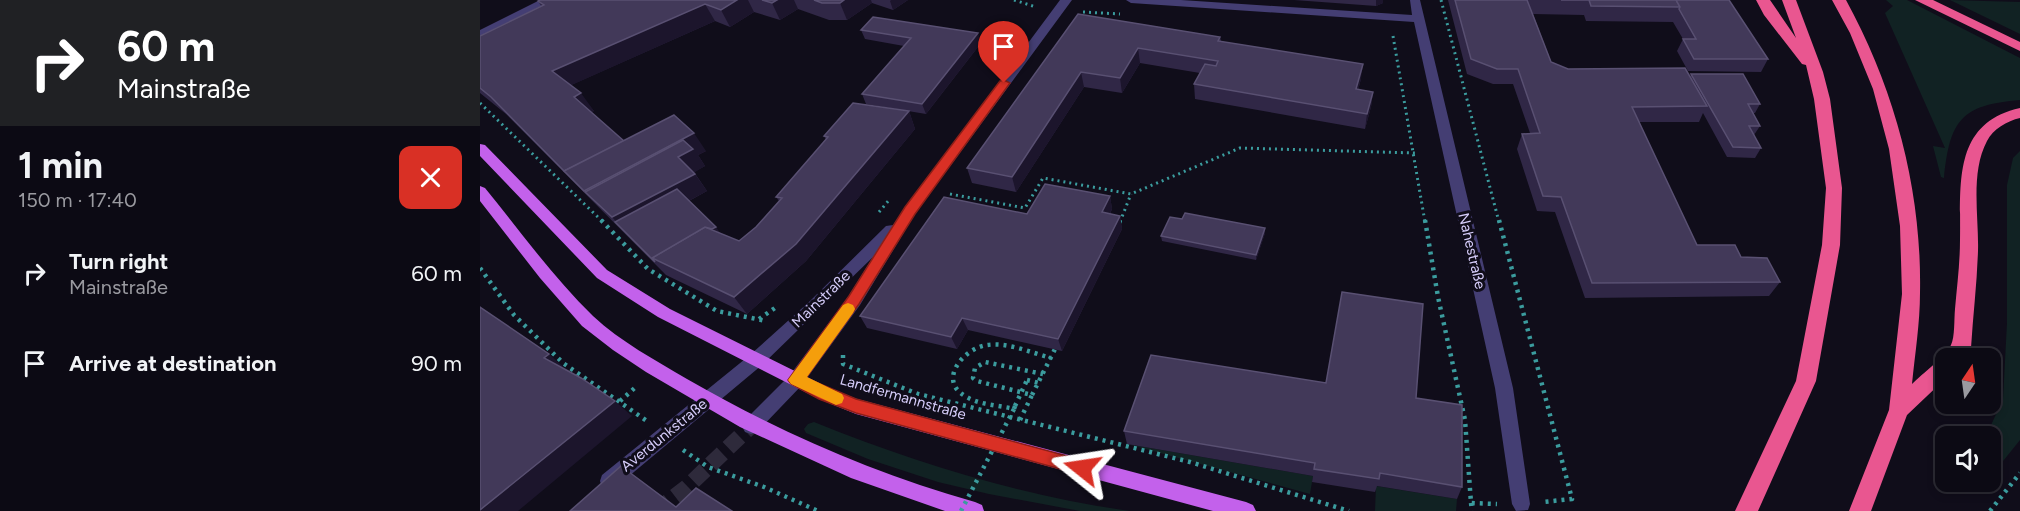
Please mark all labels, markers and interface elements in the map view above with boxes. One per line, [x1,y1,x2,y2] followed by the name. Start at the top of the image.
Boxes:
[117,21,215,72] text: 60 m
[978,21,1029,83] pin
[18,24,96,102] icon: right
[987,30,1020,63] icon: arrive
[117,72,251,105] text: Mainstraße
[18,144,103,187] text: 1 min
[399,146,462,209] button: close
[18,188,137,212] text: 150 m · 17:40
[1454,211,1490,291] street label: Nahestraße
[69,248,168,275] text: Turn right
[18,257,51,290] icon: right
[411,260,462,287] text: 60 m
[788,267,854,331] street label: Mainstraße
[69,275,168,299] text: Mainstraße
[18,347,51,380] icon: arrive
[1935,348,2001,414] north arrow
[1935,348,2001,492] map controls
[69,350,277,377] text: Arrive at destination
[411,350,462,377] text: 90 m
[838,370,968,424] street label: Landfermannstraße
[617,395,711,475] street label: Averdunkstraße
[1935,426,2001,492] button: sound
[1050,436,1114,500] position arrow

